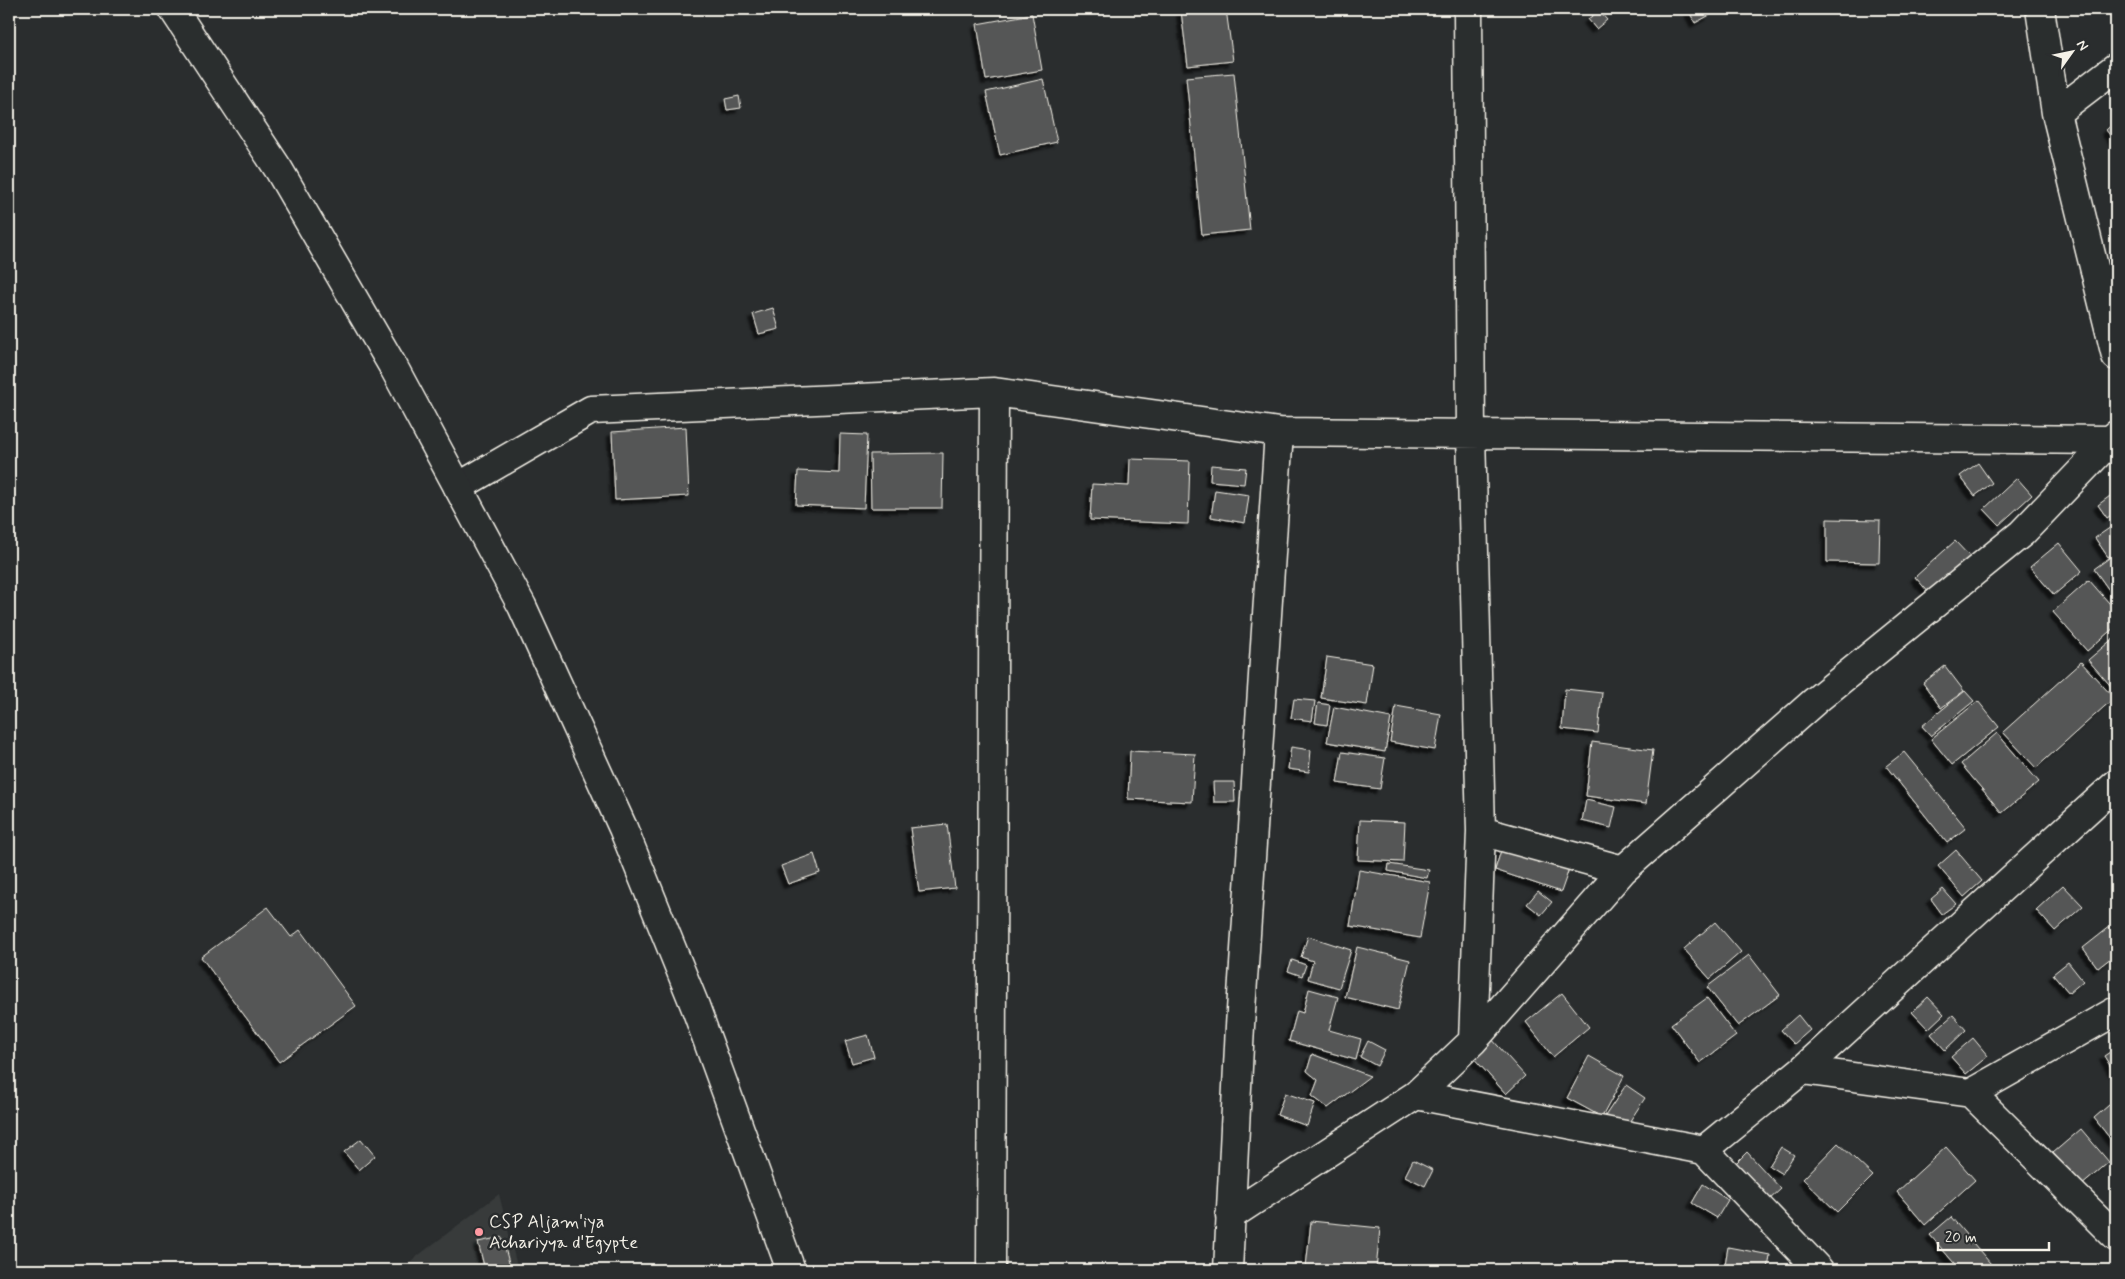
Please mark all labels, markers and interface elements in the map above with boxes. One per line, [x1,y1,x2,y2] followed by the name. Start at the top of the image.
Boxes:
[2048,28,2098,78] north arrow
[2072,37,2092,54] text: N
[489,1210,638,1255] place label: CSP Aljam'iya Achariyya d'Egypte
[1938,1219,2049,1251] scale bar
[473,1226,485,1238] marker: CSP Aljam'iya Achariyya d'Egypte
[1945,1228,1977,1248] text: 20 m

